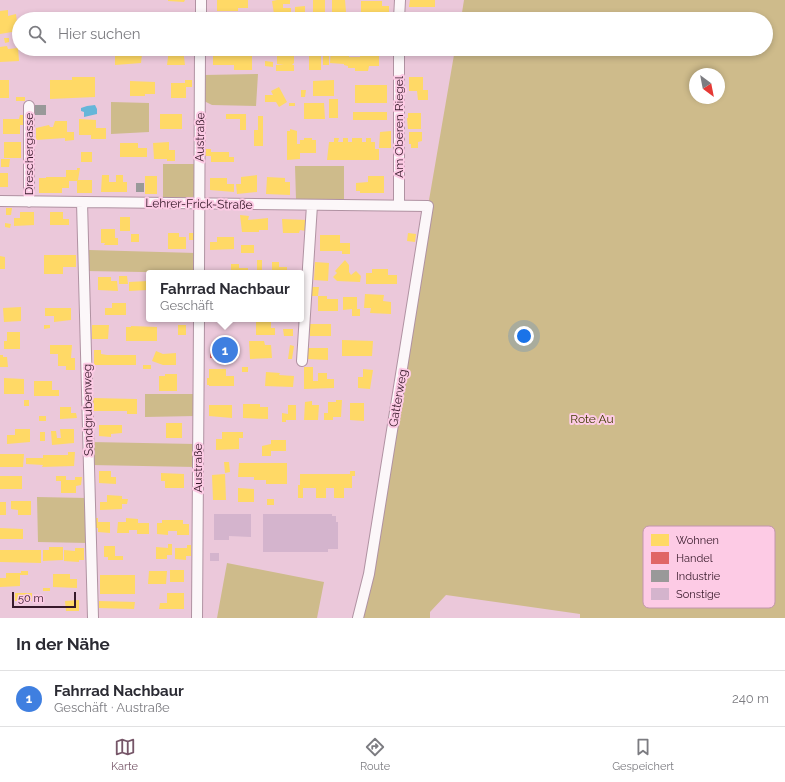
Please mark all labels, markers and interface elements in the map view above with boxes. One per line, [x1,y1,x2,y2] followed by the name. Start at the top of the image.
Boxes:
[12,12,773,56] search box
[26,23,48,45] icon: search
[58,25,141,43] text: Hier suchen
[689,68,725,104] north arrow
[392,75,406,178] street label: Am Oberen Riegel
[193,112,207,162] street label: Austraße
[22,113,36,195] street label: Dreschergasse
[145,196,253,212] street label: Lehrer-Frick-Straße
[146,270,304,322] popup
[160,280,290,298] text: Fahrrad Nachbaur
[160,298,214,313] text: Geschäft
[514,326,534,346] your location
[212,335,238,365] pin: 1
[80,364,96,456] street label: Sandgrubenweg
[386,368,410,428] street label: Gatterweg
[570,412,614,426] park label: Rote Au
[191,443,205,493] street label: Austraße
[643,526,775,608] legend
[676,534,719,547] text: Wohnen
[676,552,713,565] text: Handel
[676,570,721,583] text: Industrie
[676,588,721,601] text: Sonstige
[12,590,76,609] scale bar
[18,592,44,605] text: 50 m
[16,634,110,654] text: In der Nähe
[54,682,184,700] text: Fahrrad Nachbaur
[26,691,32,706] text: 1
[732,691,769,706] text: 240 m
[54,700,170,715] text: Geschäft · Austraße
[111,736,138,773] tab: Karte
[360,736,390,773] tab: Route
[612,736,674,773] tab: Gespeichert

